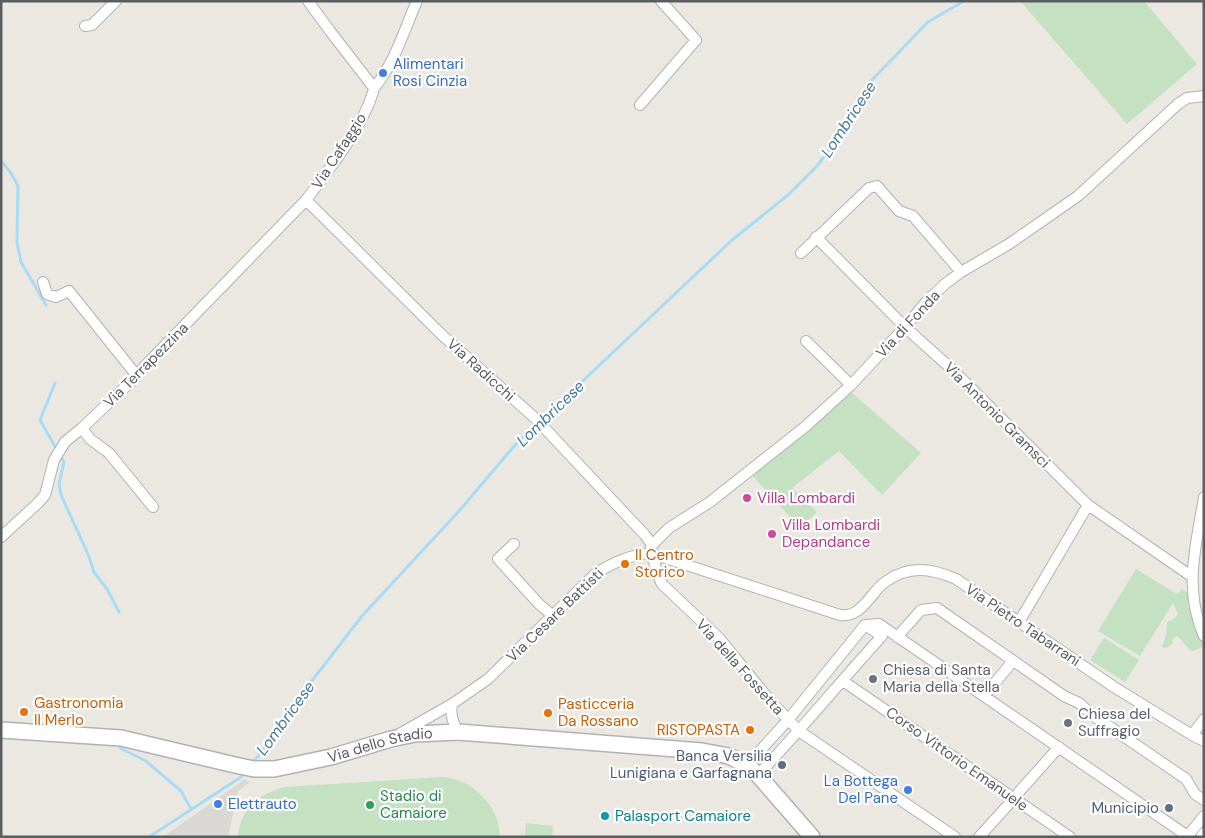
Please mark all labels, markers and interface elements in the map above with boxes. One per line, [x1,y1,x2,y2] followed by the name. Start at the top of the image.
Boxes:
[393,54,467,91] place label: Alimentari Rosi Cinzia
[377,67,389,79] marker: Alimentari Rosi Cinzia
[816,77,881,161] water label: Lombricese
[307,109,371,193] street label: Via Cafaggio
[872,286,944,362] street label: Via di Fonda
[99,318,193,412] street label: Via Terrapezzina
[443,334,519,406] street label: Via Radicchi
[940,358,1054,472] street label: Via Antonio Gramsci
[512,376,589,451] water label: Lombricese
[757,488,855,508] place label: Villa Lombardi
[741,492,753,504] marker: Villa Lombardi
[782,515,880,552] place label: Villa Lombardi Depandance
[766,528,778,540] marker: Villa Lombardi Depandance
[635,545,694,582] place label: Il Centro Storico
[619,558,631,570] marker: Il Centro Storico
[502,564,608,666] street label: Via Cesare Battisti
[961,579,1085,671] street label: Via Pietro Tabarrani
[692,615,788,719] street label: Via della Fossetta
[883,660,1000,697] place label: Chiesa di Santa Maria della Stella
[867,673,879,685] marker: Chiesa di Santa Maria della Stella
[251,677,319,760] water label: Lombricese
[34,693,123,730] place label: Gastronomia Il Merlo
[558,694,639,731] place label: Pasticceria Da Rossano
[882,702,1032,816] street label: Corso Vittorio Emanuele
[1078,704,1150,741] place label: Chiesa del Suffragio
[18,706,30,718] marker: Gastronomia Il Merlo
[542,707,554,719] marker: Pasticceria Da Rossano
[1062,717,1074,729] marker: Chiesa del Suffragio
[657,720,740,740] place label: RISTOPASTA
[325,723,433,767] street label: Via dello Stadio
[744,724,756,736] marker: RISTOPASTA
[610,746,772,783] place label: Banca Versilia Lunigiana e Garfagnana
[776,759,788,771] marker: Banca Versilia Lunigiana e Garfagnana
[824,771,898,808] place label: La Bottega Del Pane
[902,784,914,796] marker: La Bottega Del Pane
[380,786,447,823] place label: Stadio di Camaiore
[228,794,297,814] place label: Elettrauto
[212,798,224,810] marker: Elettrauto
[1092,798,1159,818] place label: Municipio
[364,799,376,811] marker: Stadio di Camaiore
[1163,802,1175,814] marker: Municipio
[615,806,751,826] place label: Palasport Camaiore
[599,810,611,822] marker: Palasport Camaiore

